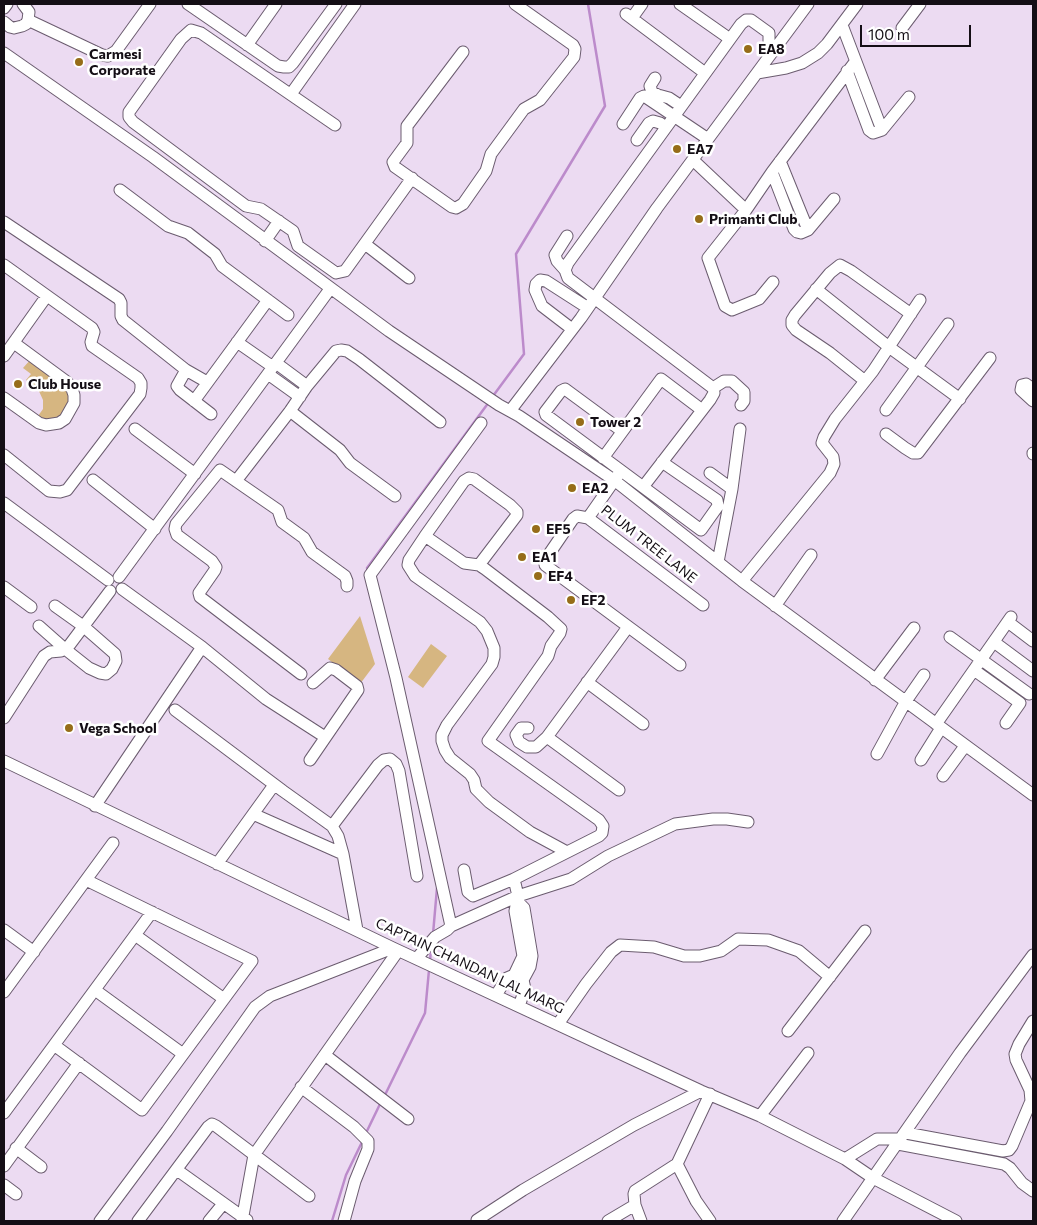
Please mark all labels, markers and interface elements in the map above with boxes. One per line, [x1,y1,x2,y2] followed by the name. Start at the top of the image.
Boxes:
[862,15,973,47] scale bar
[868,25,910,43] text: 100 m
[758,41,785,57] place label: EA8
[742,43,754,55] marker: EA8
[89,46,156,78] place label: Carmesi Corporate
[73,56,85,68] marker: Carmesi Corporate
[687,141,713,157] place label: EA7
[671,143,683,155] marker: EA7
[709,211,798,227] place label: Primanti Club
[693,213,705,225] marker: Primanti Club
[28,376,101,392] place label: Club House
[12,378,24,390] marker: Club House
[590,414,641,430] place label: Tower 2
[574,416,586,428] marker: Tower 2
[582,480,608,496] place label: EA2
[566,482,578,494] marker: EA2
[598,501,700,587] street label: PLUM TREE LANE
[546,521,571,537] place label: EF5
[530,523,542,535] marker: EF5
[532,549,557,565] place label: EA1
[516,551,528,563] marker: EA1
[548,568,573,584] place label: EF4
[532,570,544,582] marker: EF4
[581,592,605,608] place label: EF2
[565,594,577,606] marker: EF2
[79,720,157,736] place label: Vega School
[63,722,75,734] marker: Vega School
[373,915,567,1017] street label: CAPTAIN CHANDAN LAL MARG

